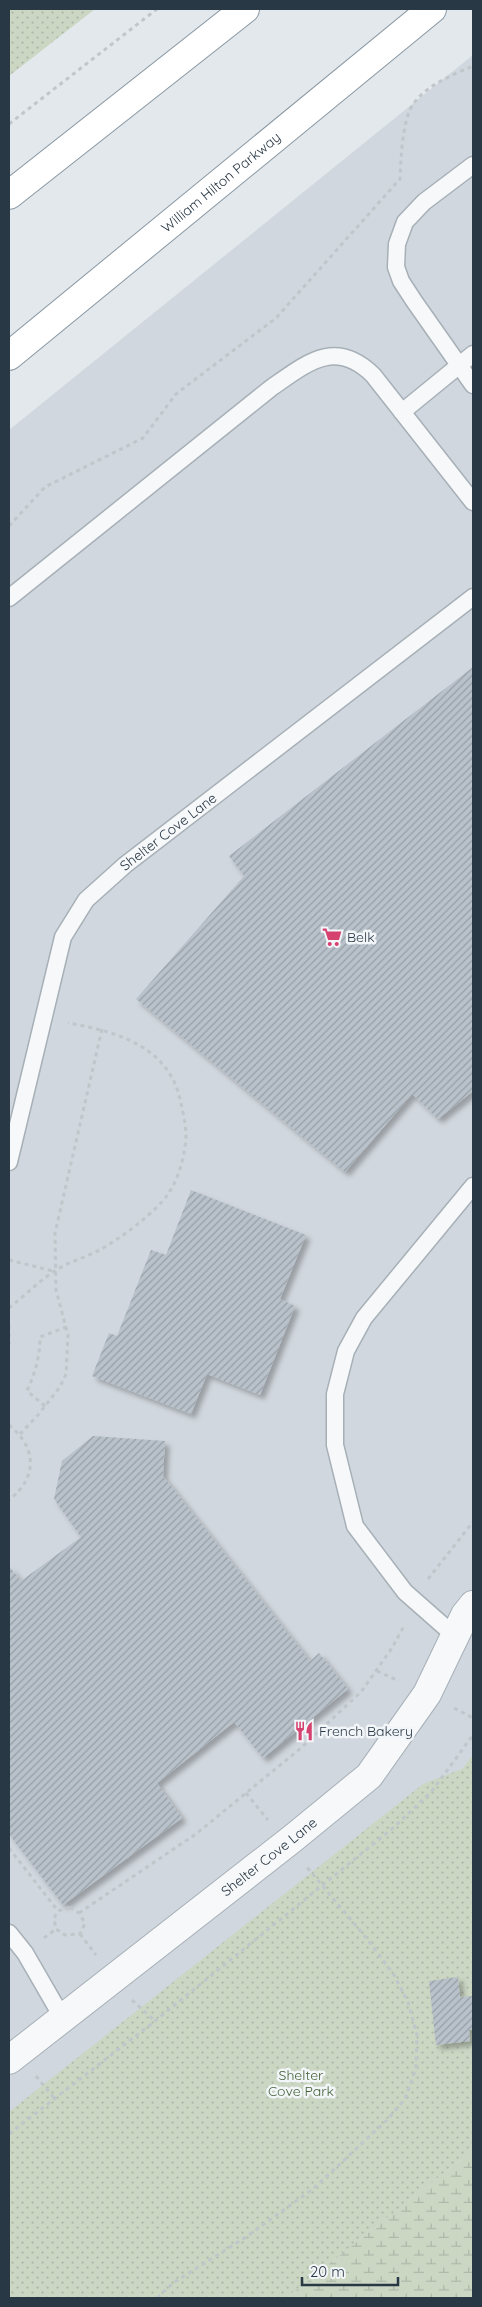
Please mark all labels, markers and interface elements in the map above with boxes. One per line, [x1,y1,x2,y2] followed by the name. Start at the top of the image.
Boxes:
[157,128,284,236] street label: William Hilton Parkway
[116,789,220,874] street label: Shelter Cove Lane
[321,926,343,948] supermarket icon: Belk
[347,928,375,946] place label: Belk
[293,1720,315,1742] restaurant icon: French Bakery
[319,1722,413,1740] place label: French Bakery
[217,1813,321,1900] street label: Shelter Cove Lane
[268,2066,334,2100] park label: Shelter Cove Park
[302,2254,398,2286] scale bar
[310,2262,345,2281] text: 20 m

